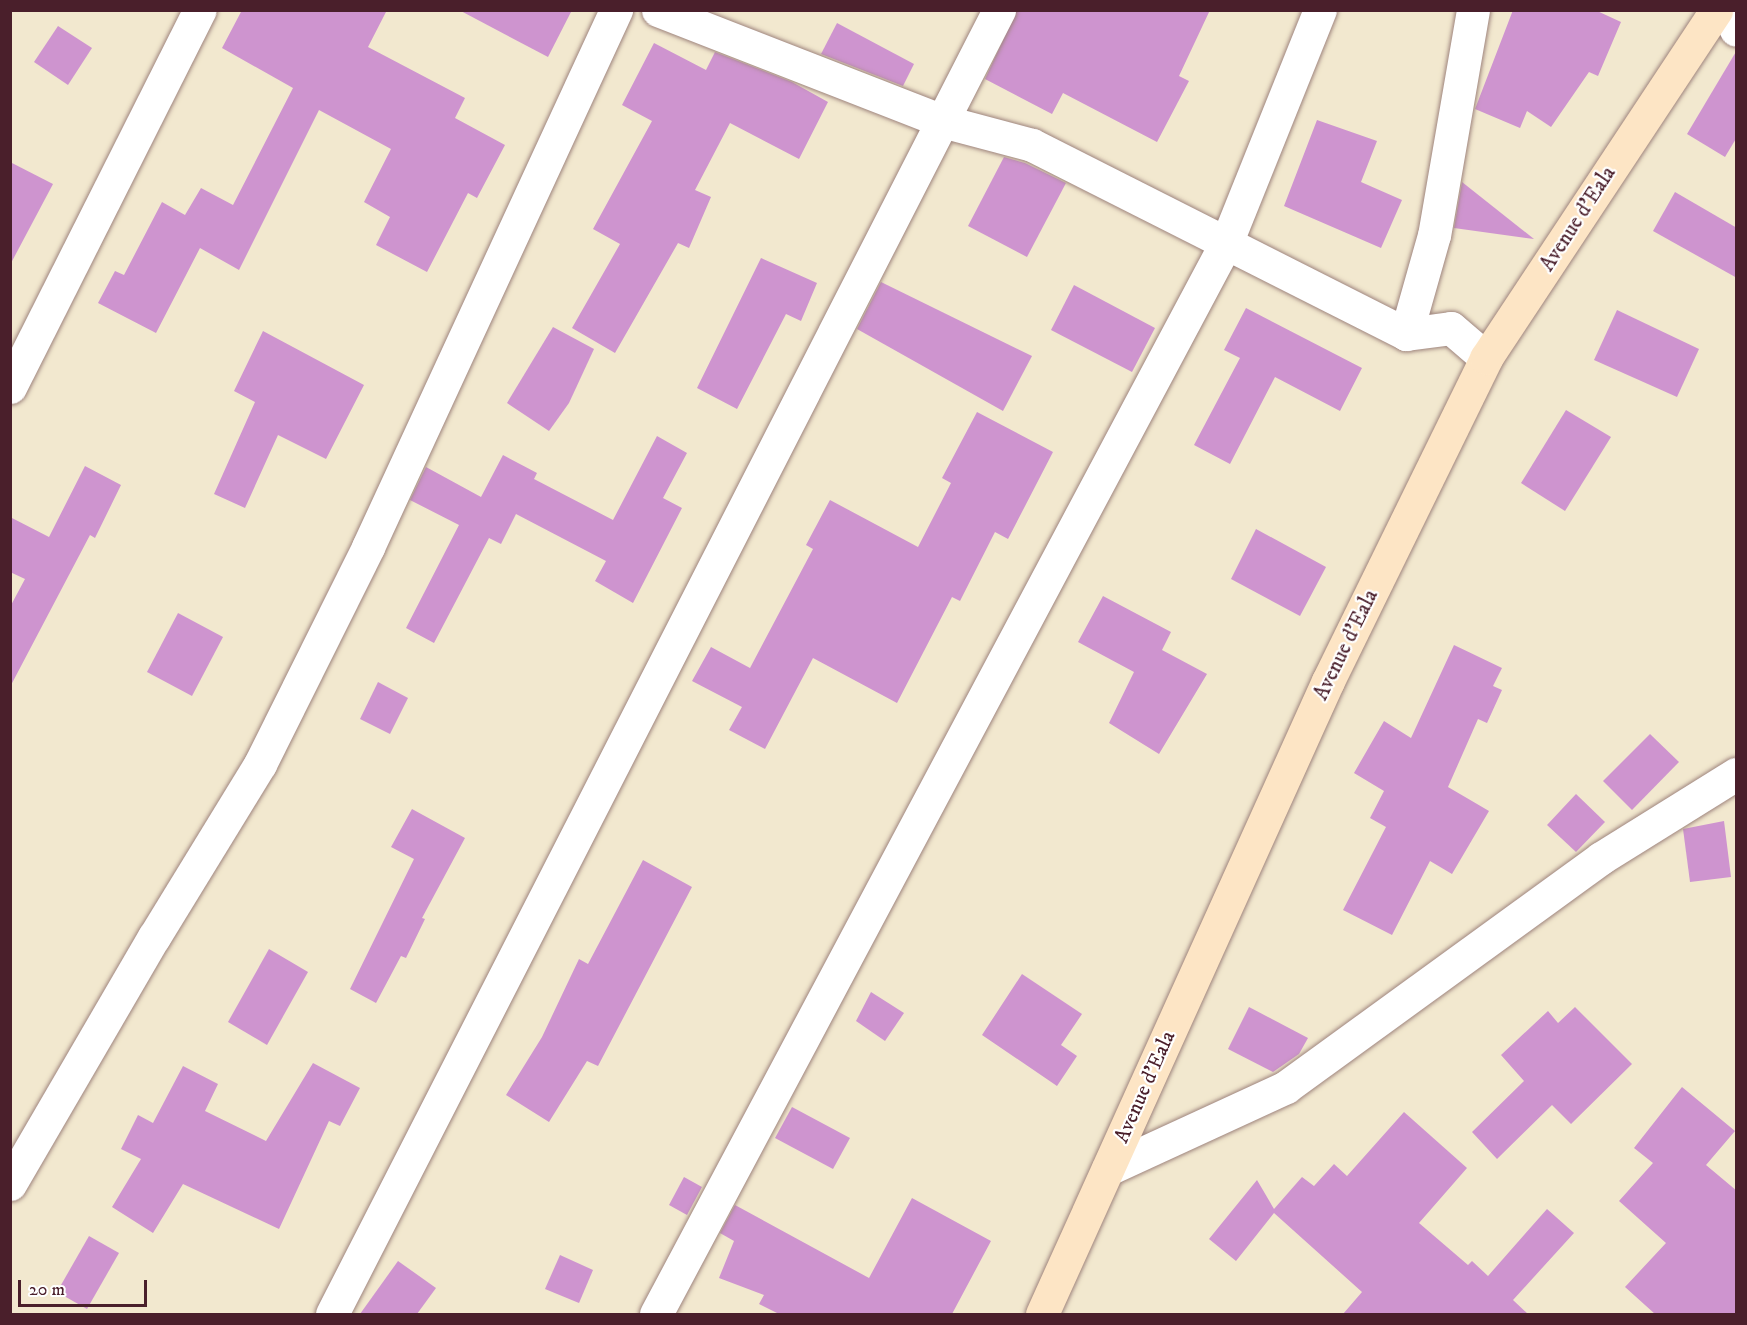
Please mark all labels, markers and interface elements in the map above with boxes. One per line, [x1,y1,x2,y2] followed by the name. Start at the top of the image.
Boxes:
[1535,162,1621,276] street label: Avenue d'Eala
[1308,586,1384,704] street label: Avenue d'Eala
[1109,1027,1181,1147] street label: Avenue d'Eala
[21,1268,150,1306] scale bar
[29,1279,65,1301] text: 20 m

